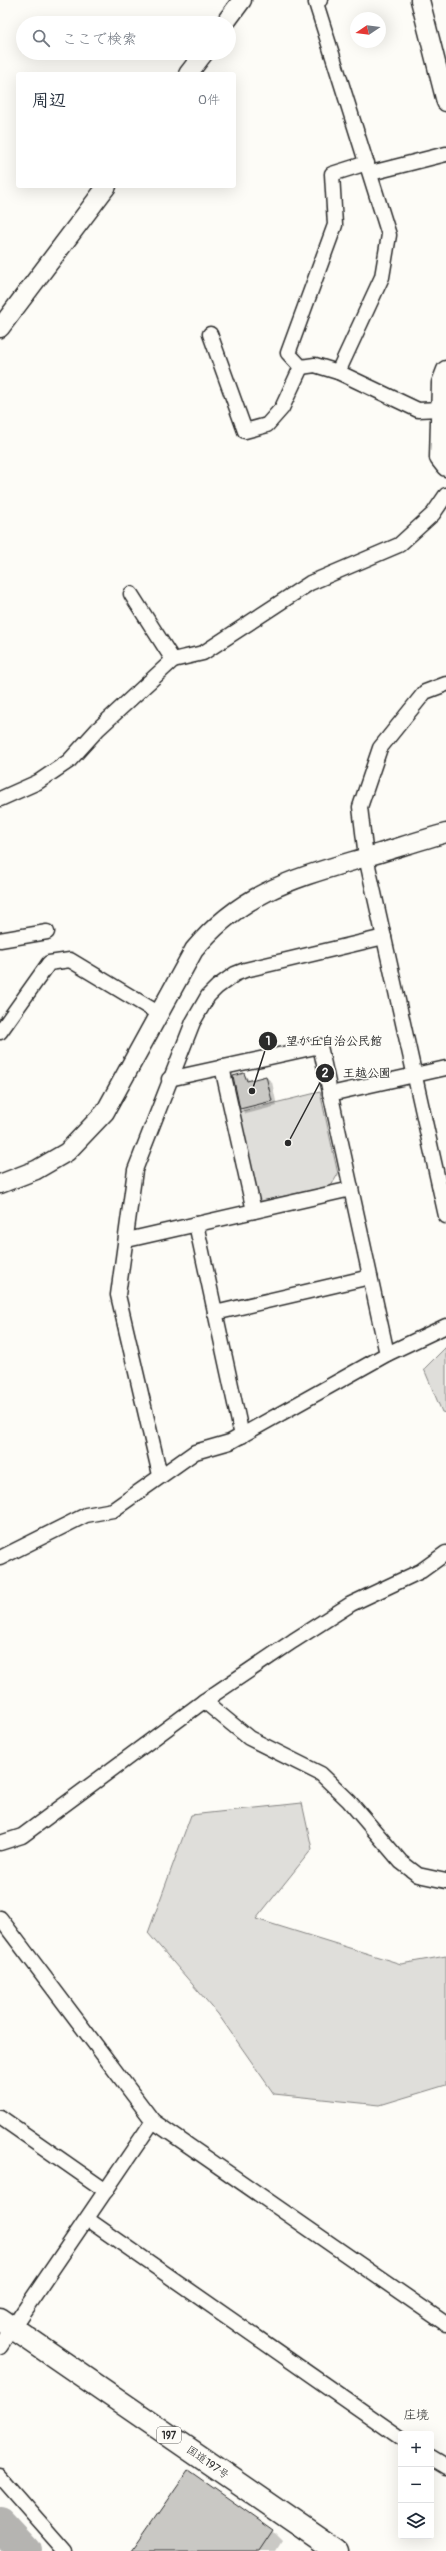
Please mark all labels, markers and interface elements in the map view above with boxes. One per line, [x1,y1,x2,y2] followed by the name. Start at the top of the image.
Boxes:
[350,12,386,48] north arrow
[16,16,236,60] search box
[30,27,52,49] icon: search
[62,30,137,49] text: ここで検索
[32,90,66,111] text: 周辺
[198,92,220,108] text: 0件
[258,1029,390,1053] callout: 望が丘自治公民館
[266,1034,270,1049] text: 1
[286,1034,382,1049] text: 望が丘自治公民館
[315,1061,399,1085] callout: 王越公園
[322,1066,329,1081] text: 2
[343,1066,391,1081] text: 王越公園
[403,2407,429,2423] district label: 庄境
[157,2427,181,2443] road number: 197
[398,2431,434,2539] map controls
[398,2431,434,2467] button: +
[184,2443,231,2482] street label: 国道197号
[398,2467,434,2503] button: −
[398,2503,434,2539] button: layers

